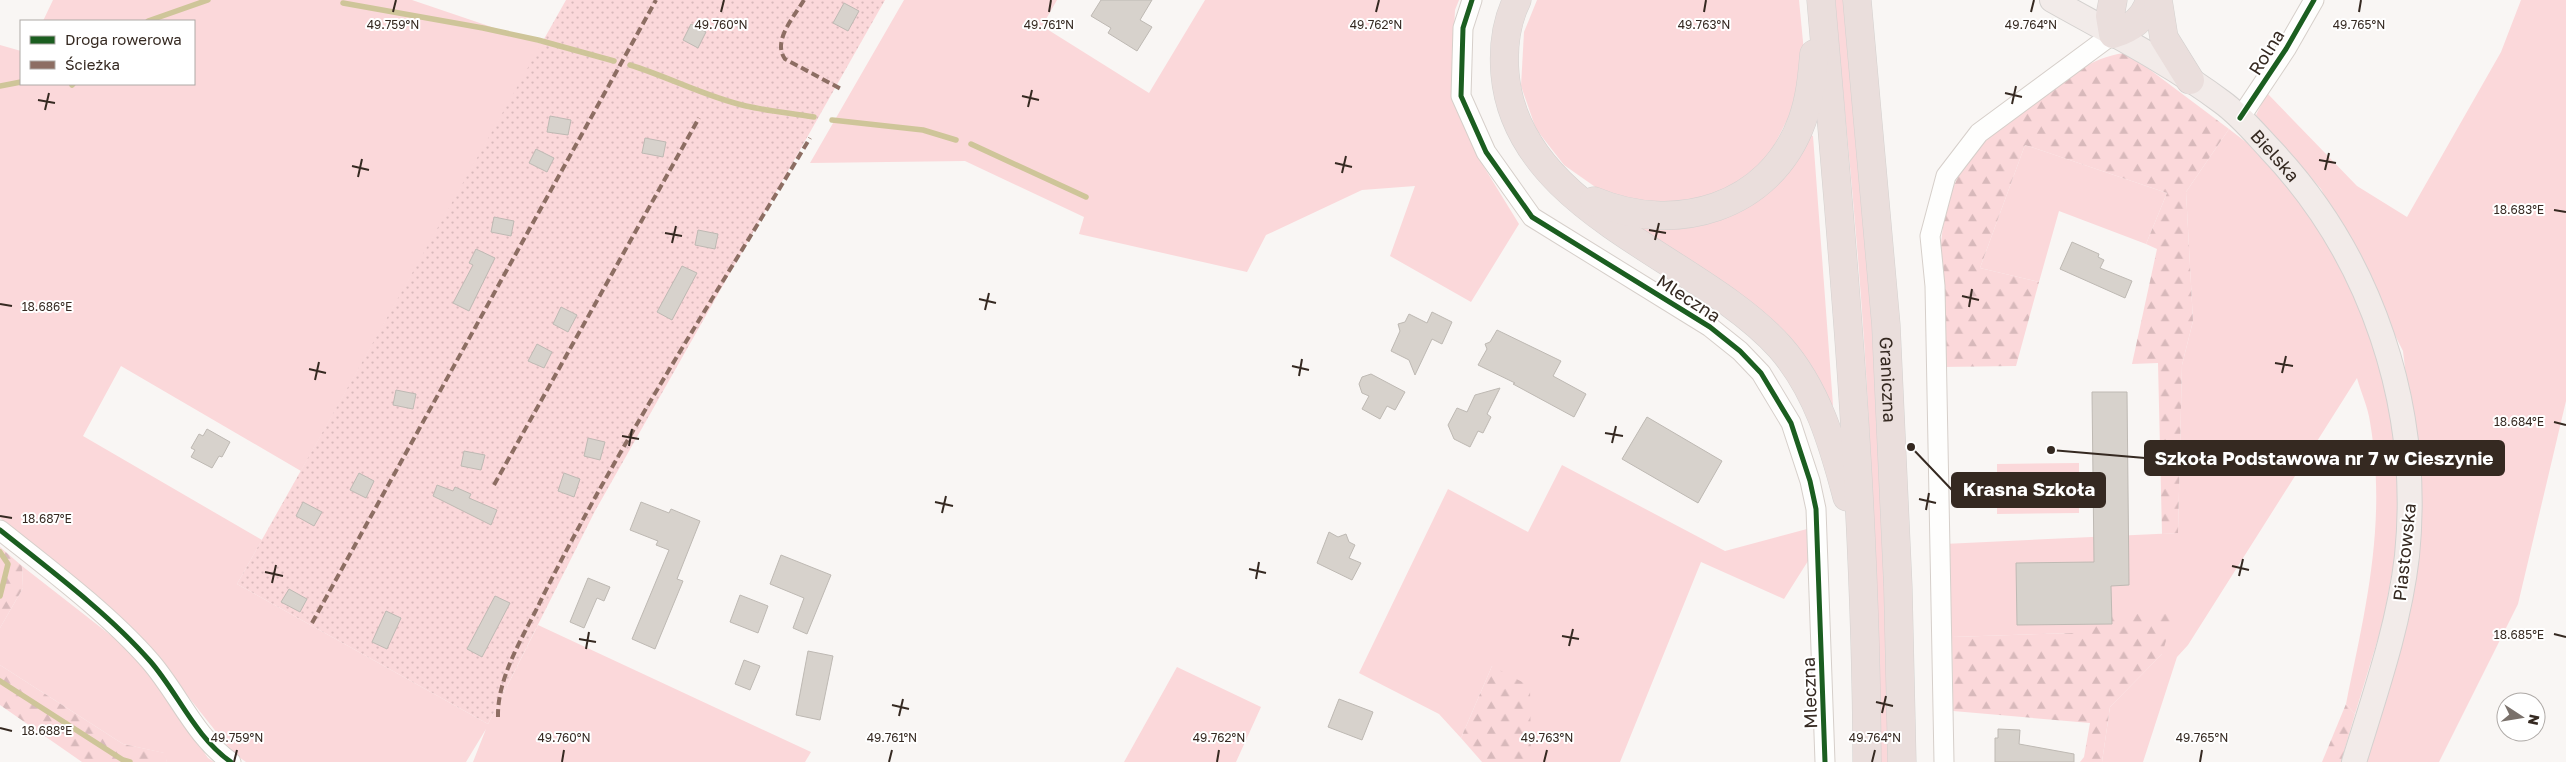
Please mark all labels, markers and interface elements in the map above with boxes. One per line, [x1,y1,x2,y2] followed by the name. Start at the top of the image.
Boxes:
[367,17,419,32] text: 49.759°N
[694,17,748,32] text: 49.760°N
[1024,17,1074,32] text: 49.761°N
[1350,17,1402,32] text: 49.762°N
[1678,17,1730,32] text: 49.763°N
[2005,17,2057,32] text: 49.764°N
[2333,17,2385,32] text: 49.765°N
[20,20,195,85] legend
[2243,25,2289,79] street label: Rolna
[65,30,182,48] text: Droga rowerowa
[65,55,120,73] text: Ścieżka
[2246,125,2305,186] street label: Bielska
[2494,202,2544,217] text: 18.683°E
[1653,269,1725,327] street label: Mleczna
[22,299,72,314] text: 18.686°E
[1876,336,1901,423] street label: Graniczna
[2494,414,2544,429] text: 18.684°E
[2145,441,2504,475] callout: Szkoła Podstawowa nr 7 w Cieszynie
[2154,446,2494,469] text: Szkoła Podstawowa nr 7 w Cieszynie
[1952,473,2105,507] callout: Krasna Szkoła
[1963,477,2095,500] text: Krasna Szkoła
[2388,502,2420,602] street label: Piastowska
[22,511,72,526] text: 18.687°E
[2494,627,2544,642] text: 18.685°E
[1797,657,1821,729] street label: Mleczna
[2496,692,2546,742] north arrow
[2525,713,2544,727] text: N
[22,723,72,738] text: 18.688°E
[211,730,263,745] text: 49.759°N
[537,730,591,745] text: 49.760°N
[867,730,917,745] text: 49.761°N
[1193,730,1245,745] text: 49.762°N
[1521,730,1573,745] text: 49.763°N
[1849,730,1901,745] text: 49.764°N
[2176,730,2228,745] text: 49.765°N

